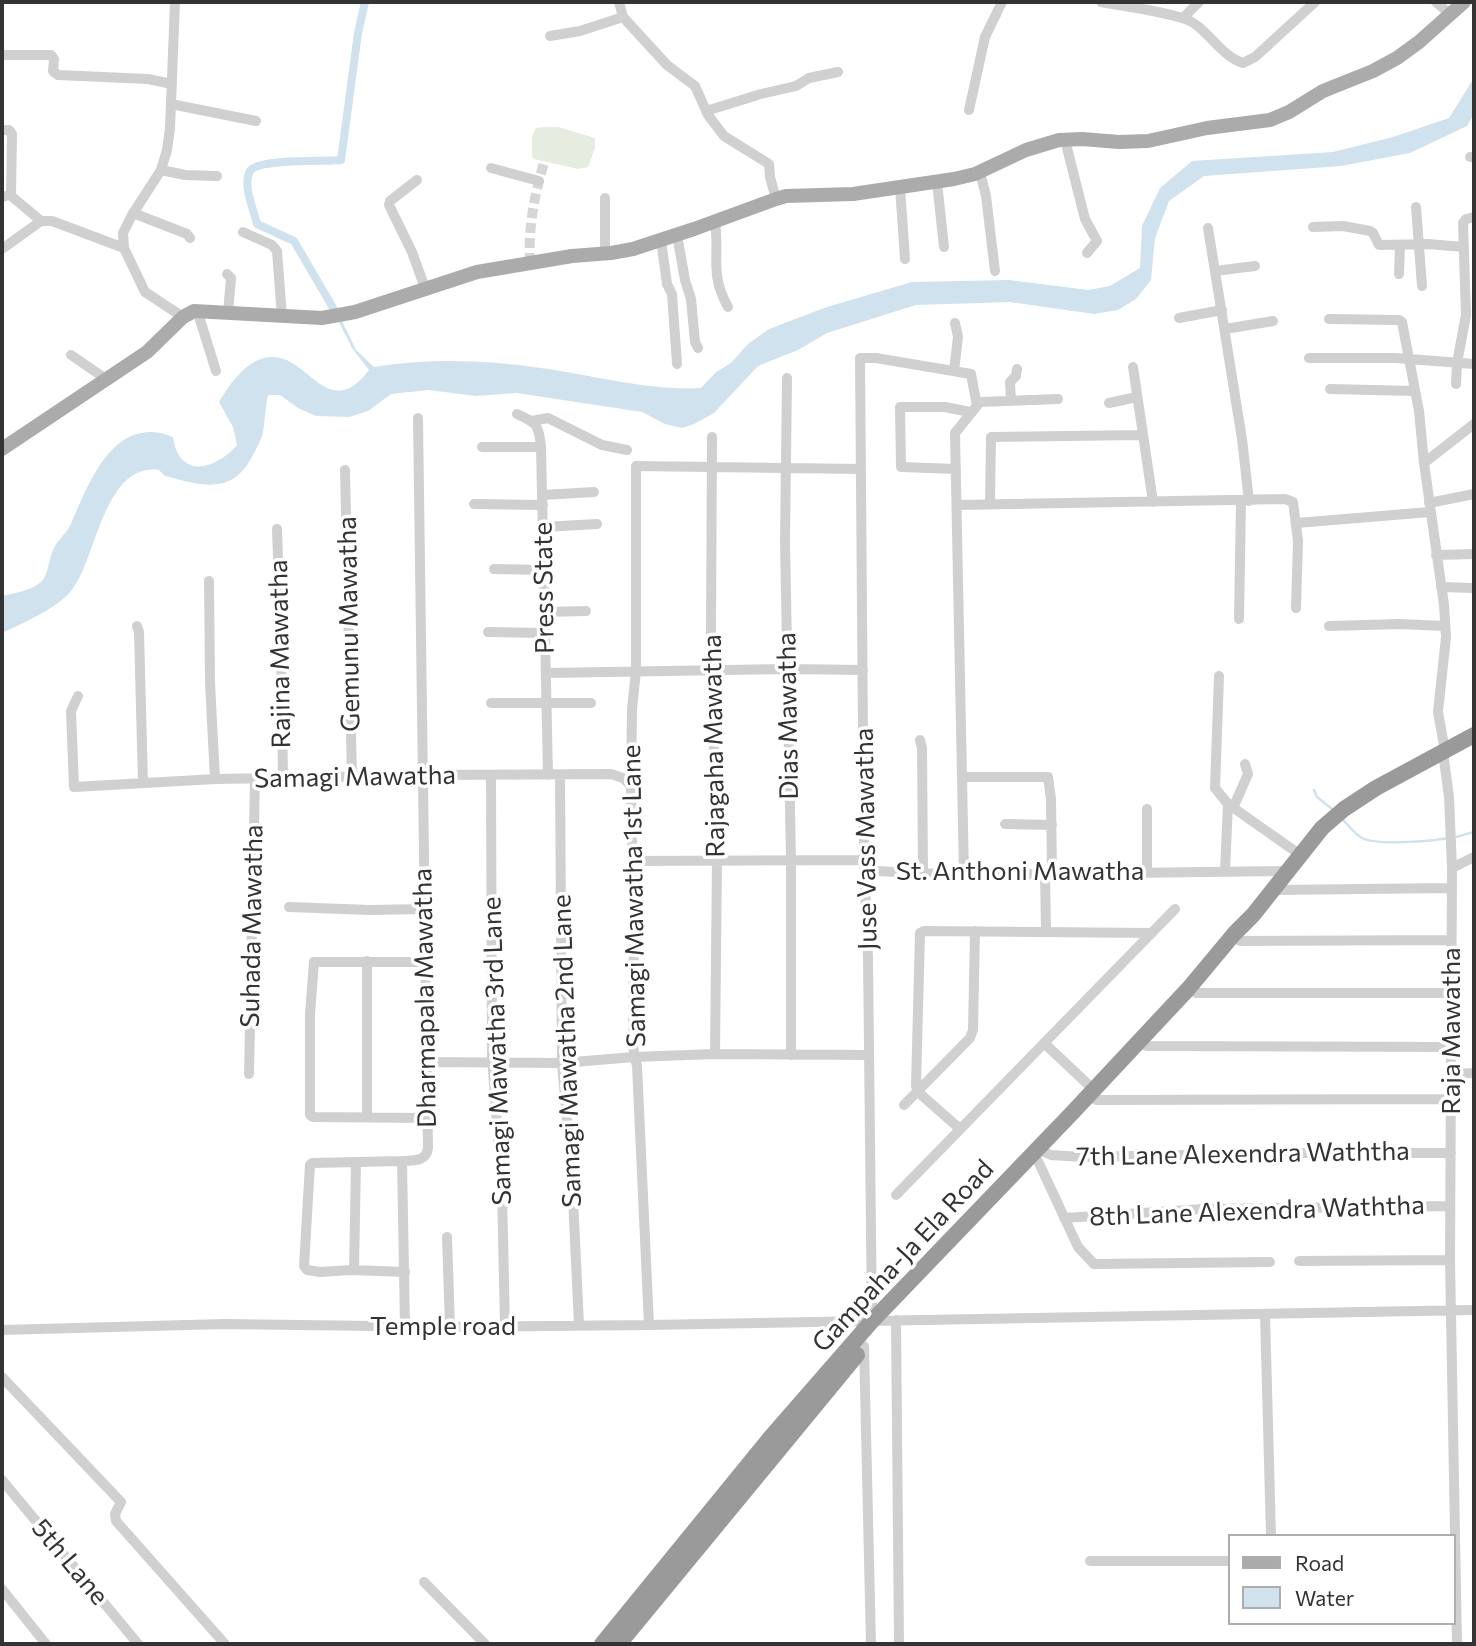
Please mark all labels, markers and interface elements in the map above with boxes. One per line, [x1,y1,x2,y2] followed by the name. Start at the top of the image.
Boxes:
[332,516,366,732] street label: Gemunu Mawatha
[527,522,561,654] street label: Press State
[263,559,297,749] street label: Rajina Mawatha
[771,632,805,800] street label: Dias Mawatha
[696,634,732,858] street label: Rajagaha Mawatha
[848,727,884,951] street label: Juse Vass Mawatha
[616,744,652,1048] street label: Samagi Mawatha 1st Lane
[254,760,456,794] street label: Samagi Mawatha
[235,824,269,1028] street label: Suhada Mawatha
[896,855,1144,887] street label: St. Anthoni Mawatha
[407,868,443,1128] street label: Dharmapala Mawatha
[546,894,588,1208] street label: Samagi Mawatha 2nd Lane
[476,896,518,1206] street label: Samagi Mawatha 3rd Lane
[1435,947,1467,1115] street label: Raja Mawatha
[1076,1135,1410,1173] street label: 7th Lane Alexendra Waththa
[806,1153,1000,1359] street label: Gampaha-Ja Ela Road
[1089,1190,1425,1232] street label: 8th Lane Alexendra Waththa
[370,1310,516,1342] street label: Temple road
[25,1513,115,1611] street label: 5th Lane
[1228,1534,1455,1625] legend
[1295,1550,1344,1575] text: Road
[1295,1585,1354,1610] text: Water

